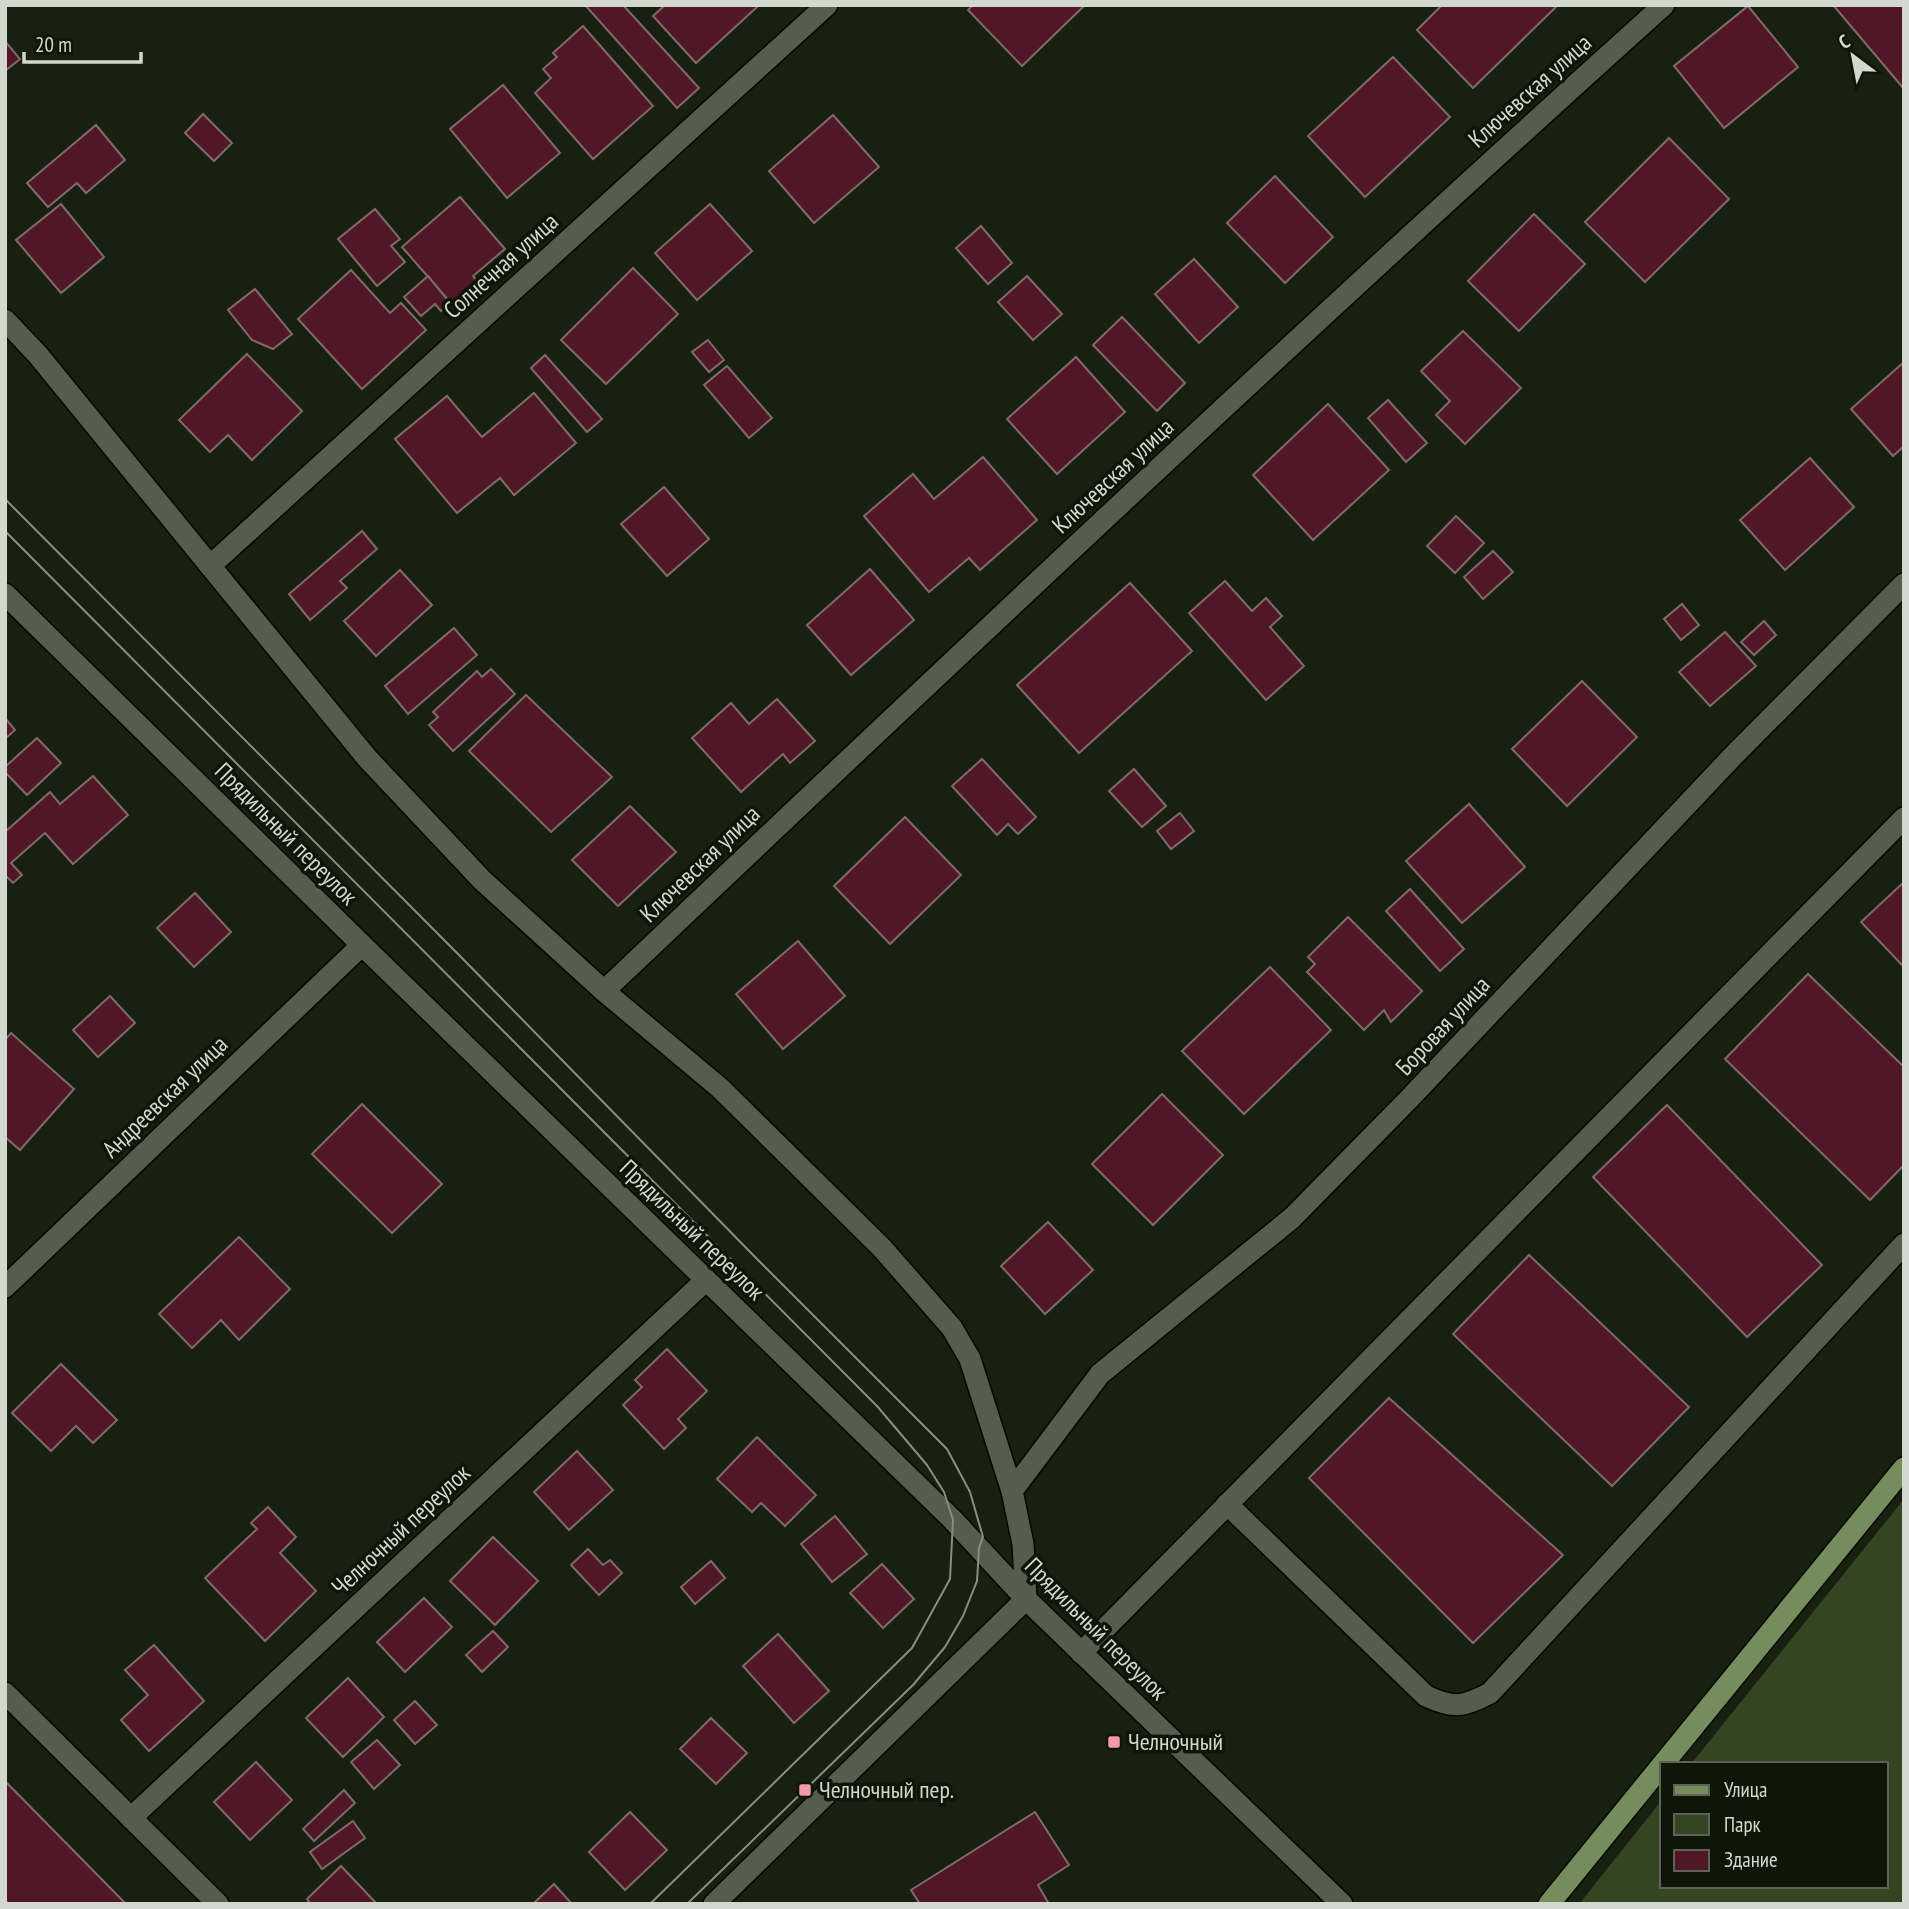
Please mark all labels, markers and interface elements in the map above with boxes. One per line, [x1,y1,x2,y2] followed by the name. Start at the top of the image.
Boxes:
[24,21,142,65] scale bar
[1818,21,1888,91] north arrow
[1462,27,1598,154] street label: Ключевская улица
[1834,29,1854,54] text: С
[35,31,72,58] text: 20 m
[437,206,564,325] street label: Солнечная улица
[1045,411,1180,540] street label: Ключевская улица
[208,756,365,912] street label: Прядильный переулок
[633,799,766,929] street label: Ключевская улица
[1389,970,1496,1082] street label: Боровая улица
[95,1029,234,1164] street label: Андреевская улица
[613,1153,772,1307] street label: Прядильный переулок
[325,1457,477,1602] street label: Челночный переулок
[1018,1551,1175,1707] street label: Прядильный переулок
[1128,1726,1223,1757] place label: Челночный
[1106,1734,1122,1750] marker: Челночный
[1660,1762,1888,1888] legend
[819,1774,954,1805] place label: Челночный пер.
[1724,1776,1767,1803] text: Улица
[797,1782,813,1798] marker: Челночный пер.
[1724,1811,1761,1838] text: Парк
[1724,1846,1778,1873] text: Здание

